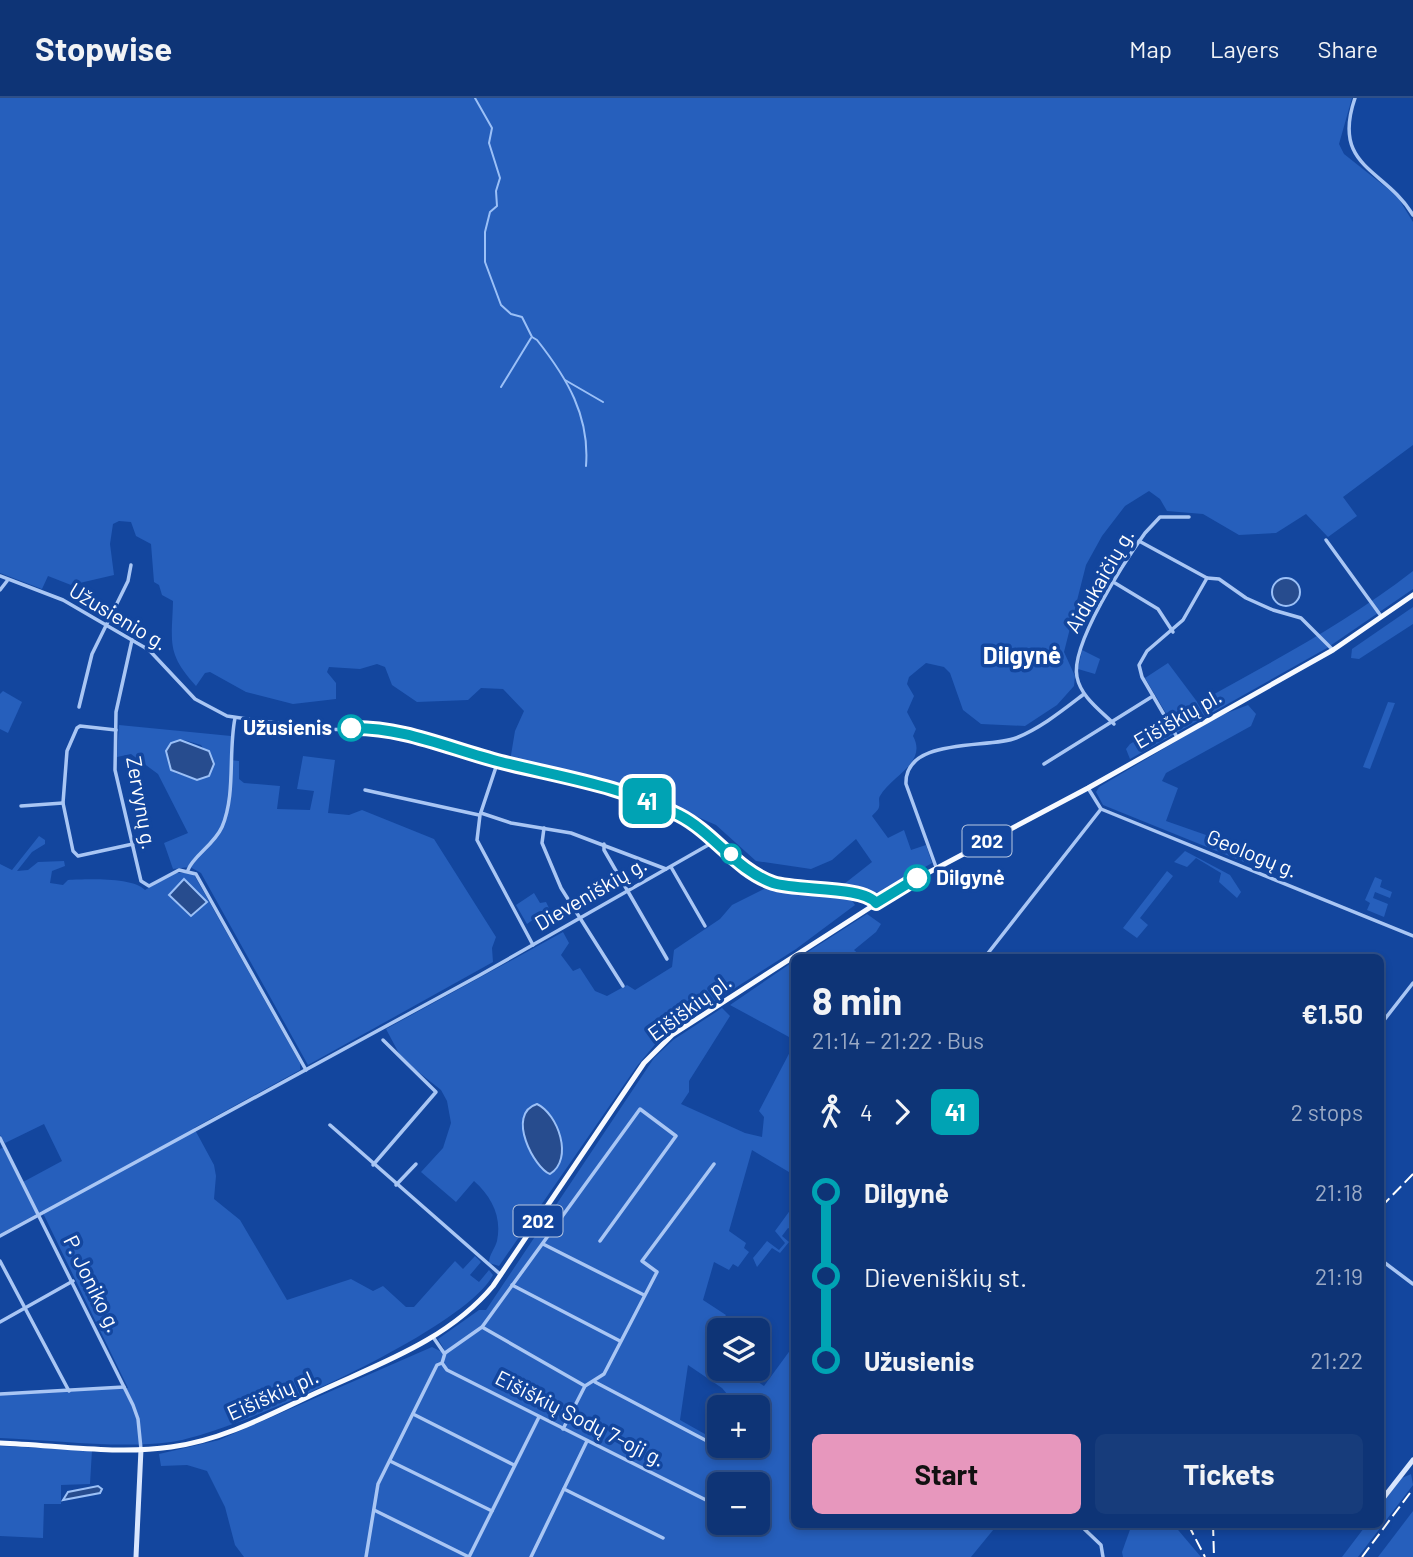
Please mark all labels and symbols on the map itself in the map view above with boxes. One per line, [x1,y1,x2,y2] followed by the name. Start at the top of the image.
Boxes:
[1059,524,1139,637] street label: Aidukaičių g.
[65,577,172,655] street label: Užusienio g.
[983,640,1061,669] district label: Dilgynė
[1129,683,1226,753] street label: Eišiškių pl.
[243,714,332,739] place label: Užusienis
[338,715,364,741] marker: Užusienis
[122,754,163,851] street label: Zervynų g.
[616,778,678,824] line badge: 41
[1204,823,1302,882] street label: Geologų g.
[962,826,1012,856] road number: 202
[721,844,741,864] unlabelled marker
[530,851,651,935] street label: Dieveniškių g.
[936,864,1005,889] place label: Dilgynė
[904,865,930,891] marker: Dilgynė
[642,968,736,1046] street label: Eišiškių pl.
[514,1205,562,1236] road number: 202
[59,1231,128,1336] street label: P. Joniko g.
[223,1362,322,1425] street label: Eišiškių pl.
[492,1364,670,1471] street label: Eišiškių Sodų 7-oji g.

